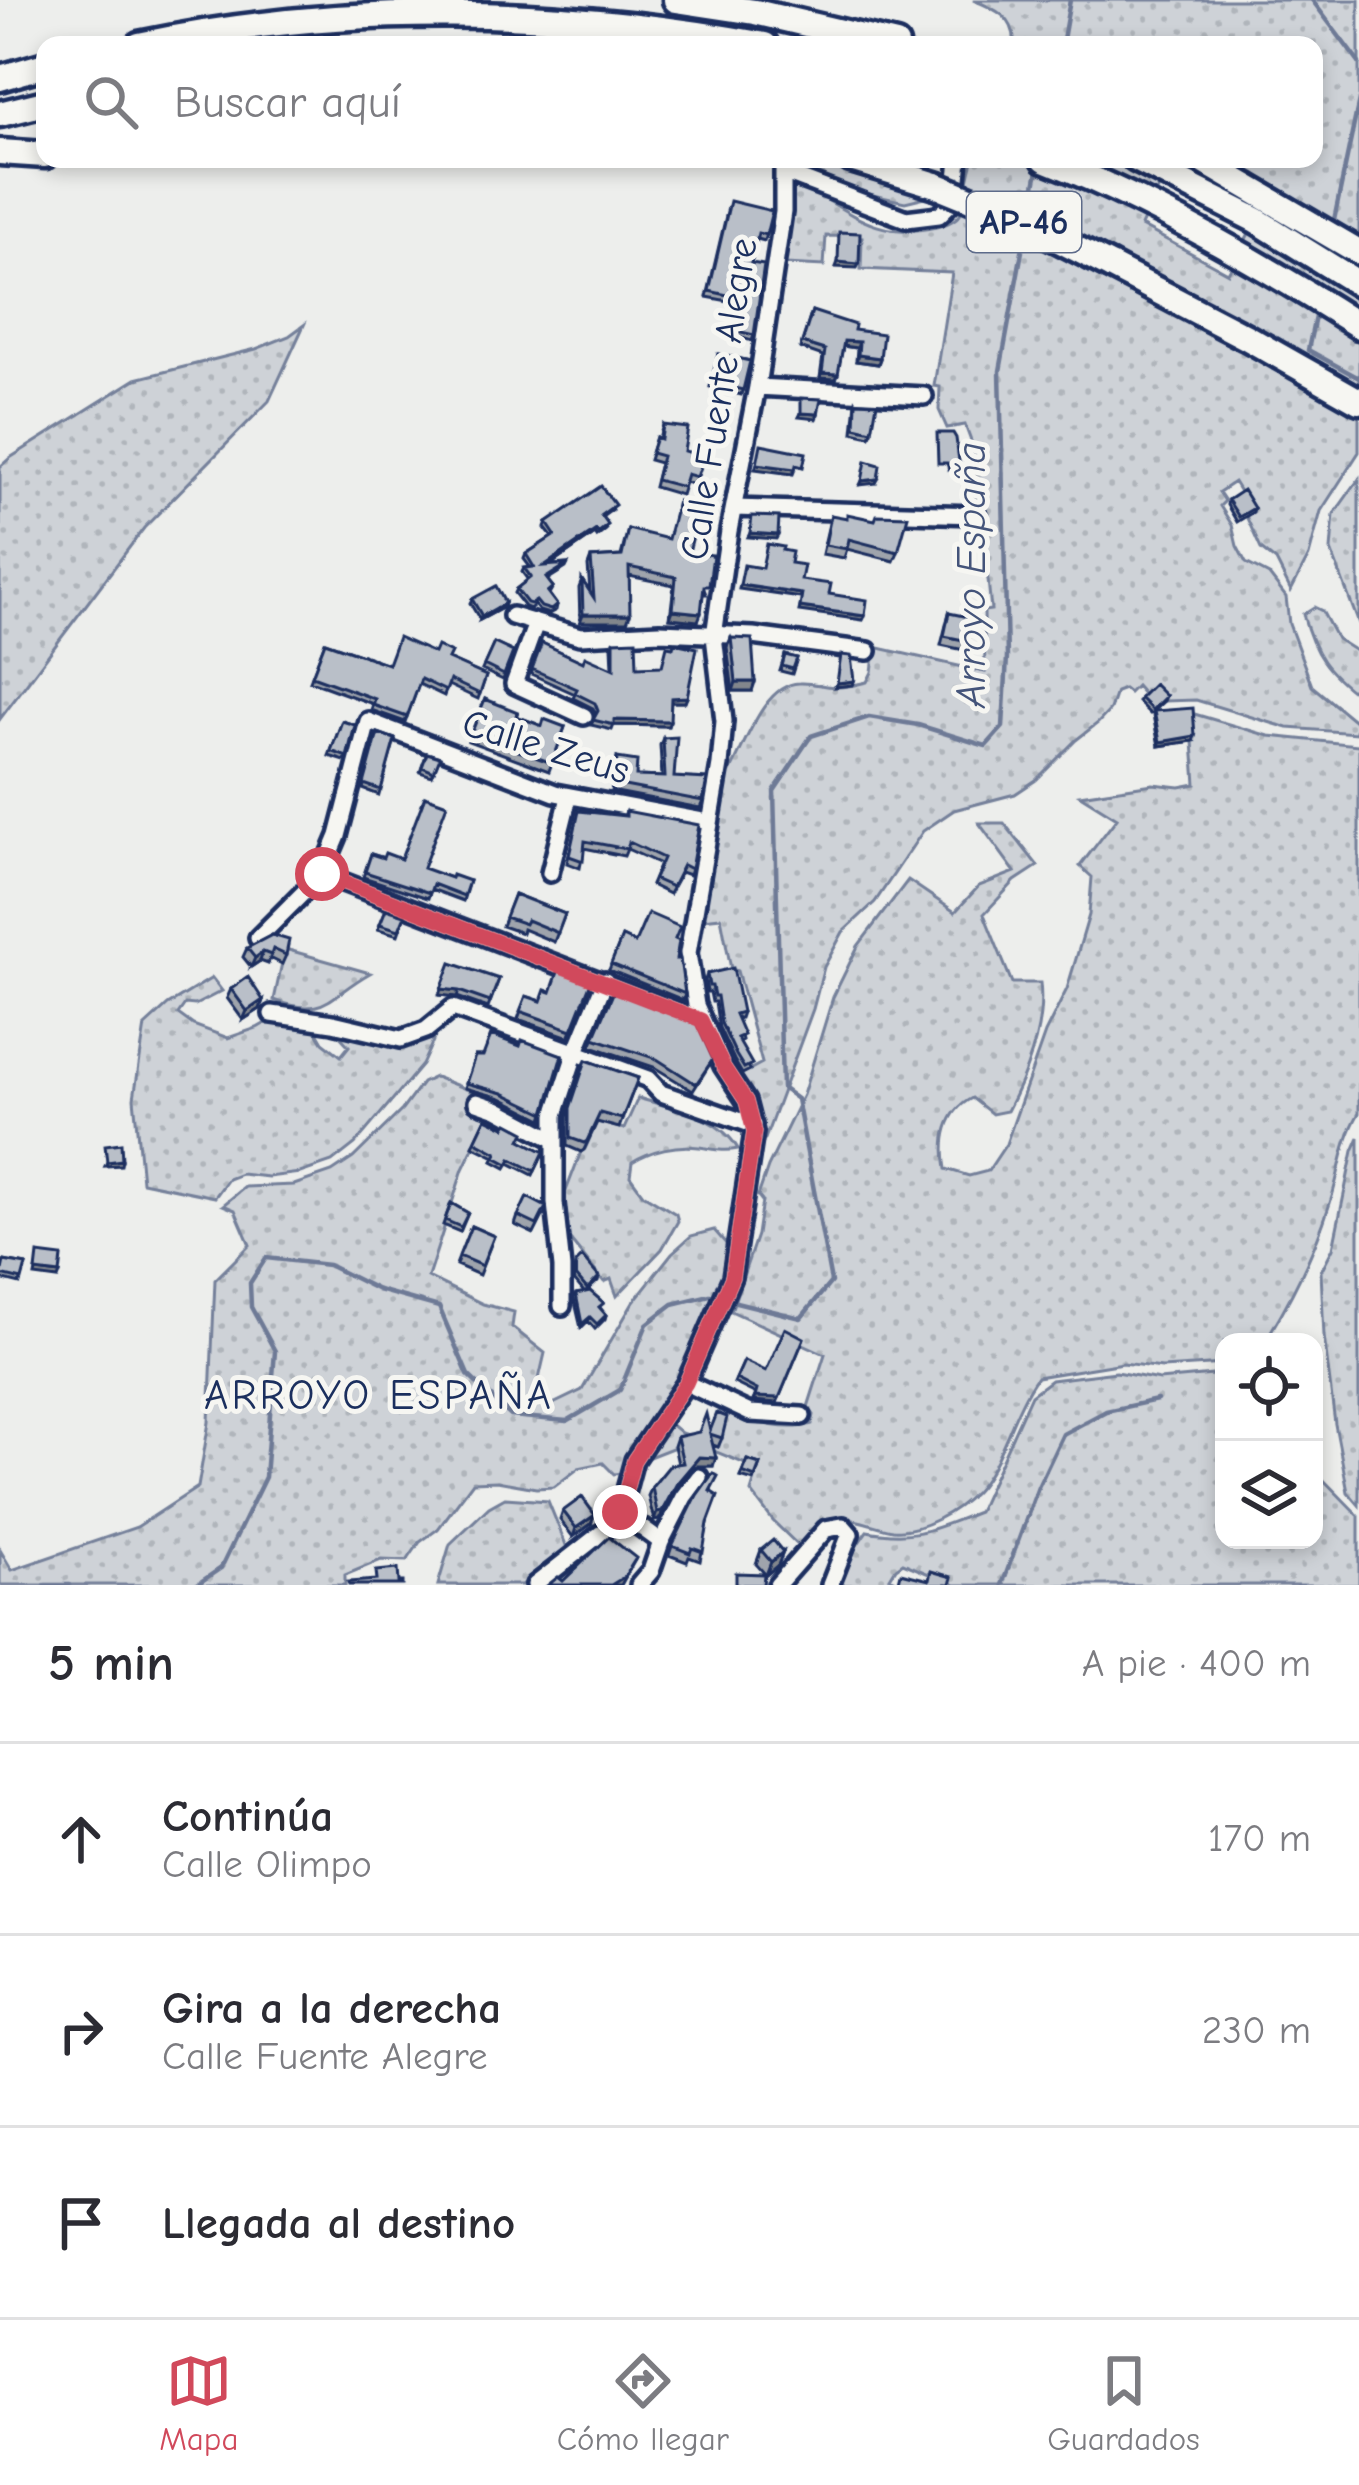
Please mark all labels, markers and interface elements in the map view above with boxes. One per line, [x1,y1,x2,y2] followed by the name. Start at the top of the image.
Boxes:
[36,36,1323,168] search box
[78,69,144,135] icon: search
[174,76,401,128] text: Buscar aquí
[967,192,1081,252] road number: AP-46
[671,235,767,563] street label: Calle Fuente Alegre
[947,442,996,709] water label: Arroyo España
[457,700,635,794] street label: Calle Zeus
[295,847,349,901] route start
[1215,1333,1323,1549] map controls
[1215,1333,1323,1441] button: locate
[204,1371,554,1420] district label: ARROYO ESPAÑA
[1215,1441,1323,1549] button: layers
[593,1485,647,1539] route end
[48,1634,174,1693] text: 5 min
[1082,1641,1311,1686] text: A pie · 400 m
[162,1790,333,1842] text: Continúa
[48,1806,114,1872] icon: ahead
[1208,1816,1311,1861] text: 170 m
[162,1842,372,1887] text: Calle Olimpo
[162,1982,501,2034] text: Gira a la derecha
[48,1998,114,2064] icon: right
[1202,2008,1311,2053] text: 230 m
[162,2034,488,2079] text: Calle Fuente Alegre
[48,2190,114,2256] icon: arrive
[162,2197,515,2249] text: Llegada al destino
[159,2348,238,2458] tab: Mapa
[557,2348,729,2458] tab: Cómo llegar
[1047,2348,1200,2458] tab: Guardados

